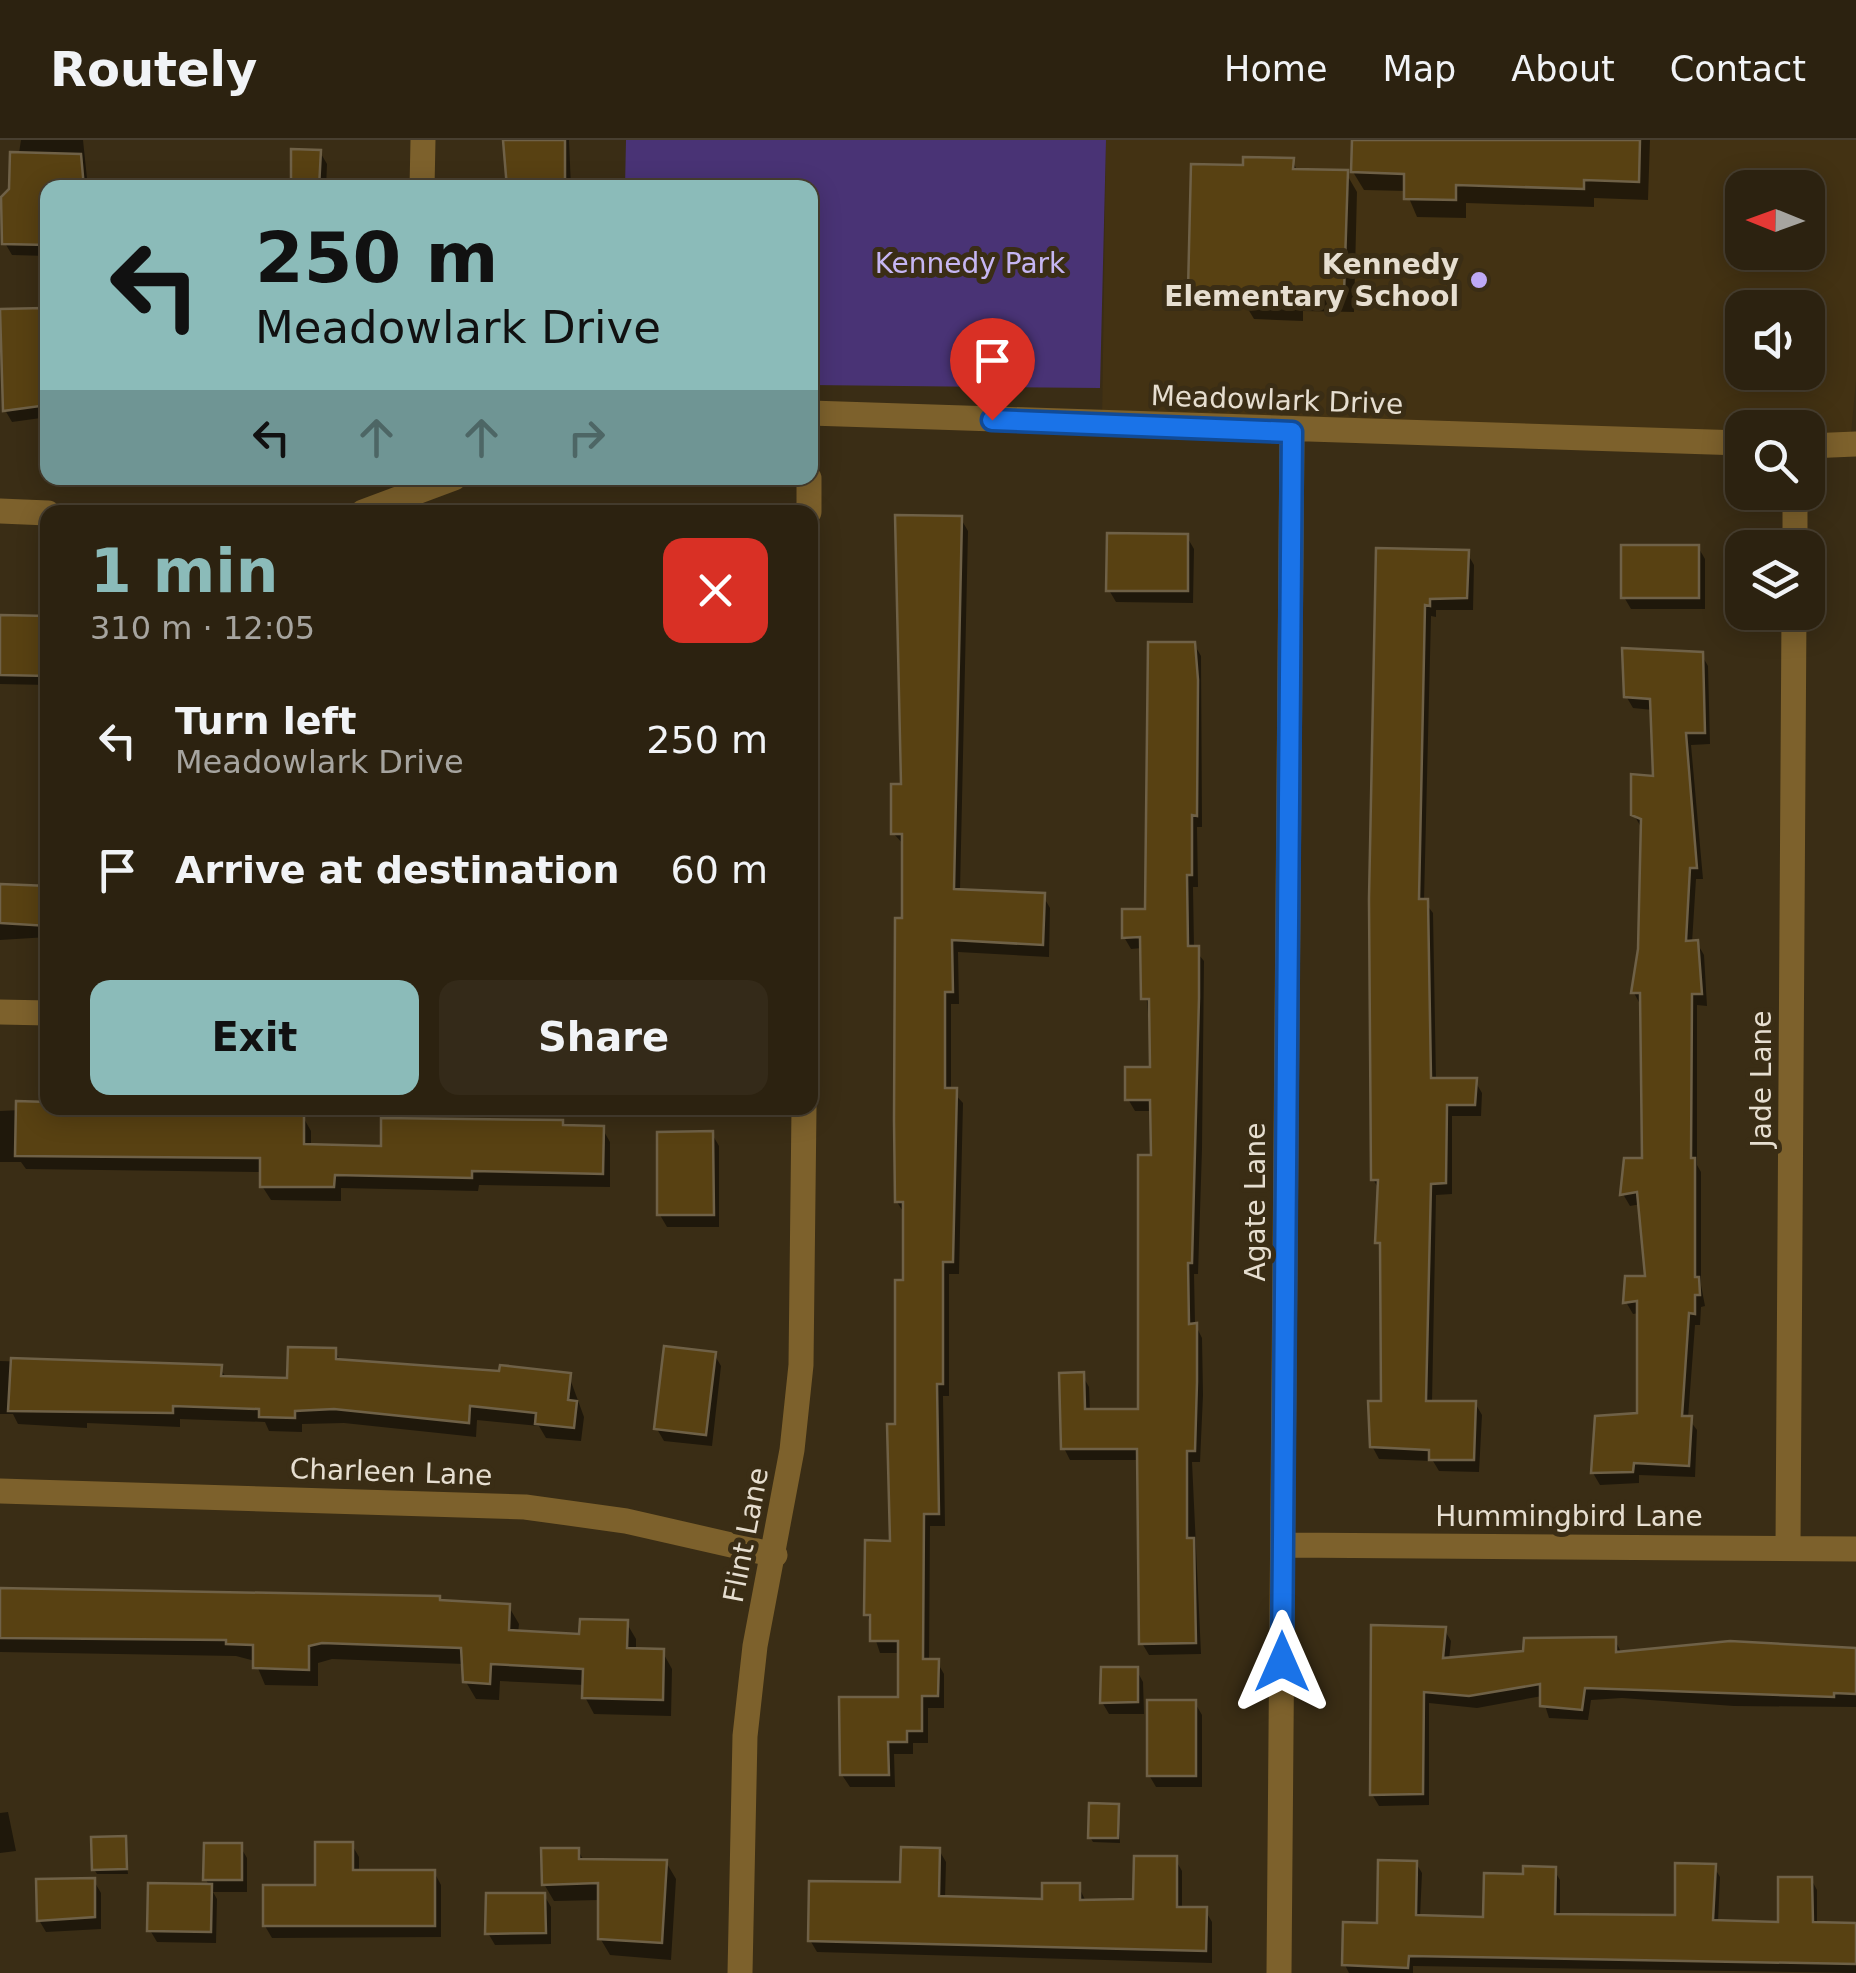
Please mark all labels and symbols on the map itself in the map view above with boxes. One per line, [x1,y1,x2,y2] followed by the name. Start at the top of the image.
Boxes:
[1725,170,1825,270] north arrow
[875,247,1066,280] park label: Kennedy Park
[1164,248,1459,313] place label: Kennedy Elementary School
[1468,269,1490,291] marker: Kennedy Elementary School
[950,318,1035,421] pin
[1150,379,1404,421] street label: Meadowlark Drive
[1745,1010,1778,1150] street label: Jade Lane
[1239,1123,1272,1281] street label: Agate Lane
[289,1452,493,1492] street label: Charleen Lane
[717,1465,775,1605] street label: Flint Lane
[1435,1500,1703,1533] street label: Hummingbird Lane
[1230,1610,1334,1714] position arrow

